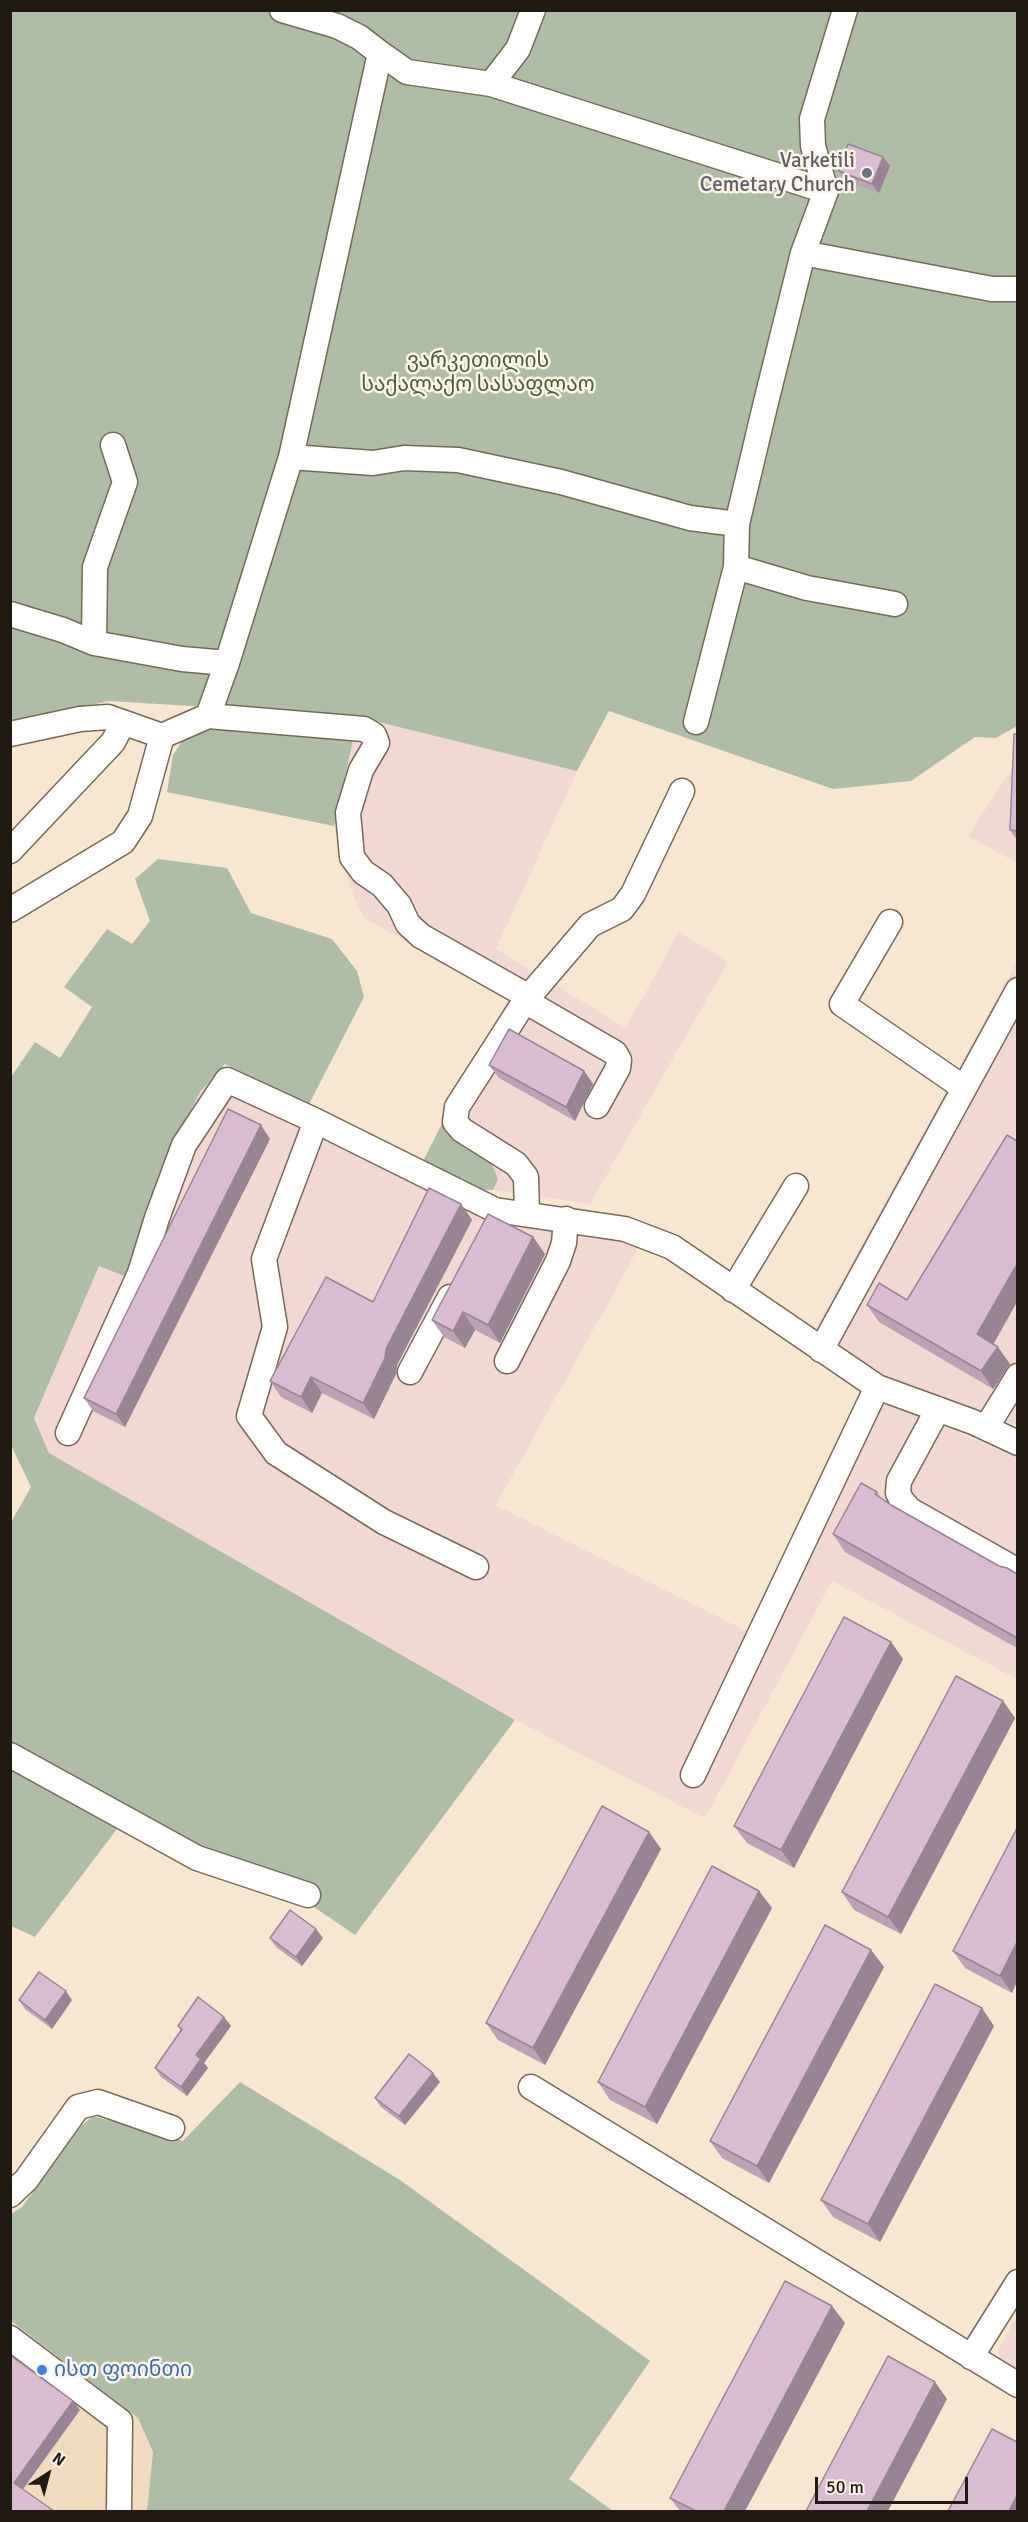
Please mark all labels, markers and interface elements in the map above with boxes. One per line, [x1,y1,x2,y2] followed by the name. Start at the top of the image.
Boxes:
[700,148,855,198] place label: Varketili Cemetary Church
[860,166,874,180] marker: Varketili Cemetary Church
[361,348,595,398] park label: ვარკეთილის საქალაქო სასაფლაო
[54,2357,192,2383] place label: ისთ ფოინთი
[35,2363,49,2377] marker: ისთ ფოინთი
[18,2444,78,2504] north arrow
[48,2448,69,2471] text: N
[818,2465,971,2503] scale bar
[826,2476,864,2498] text: 50 m

